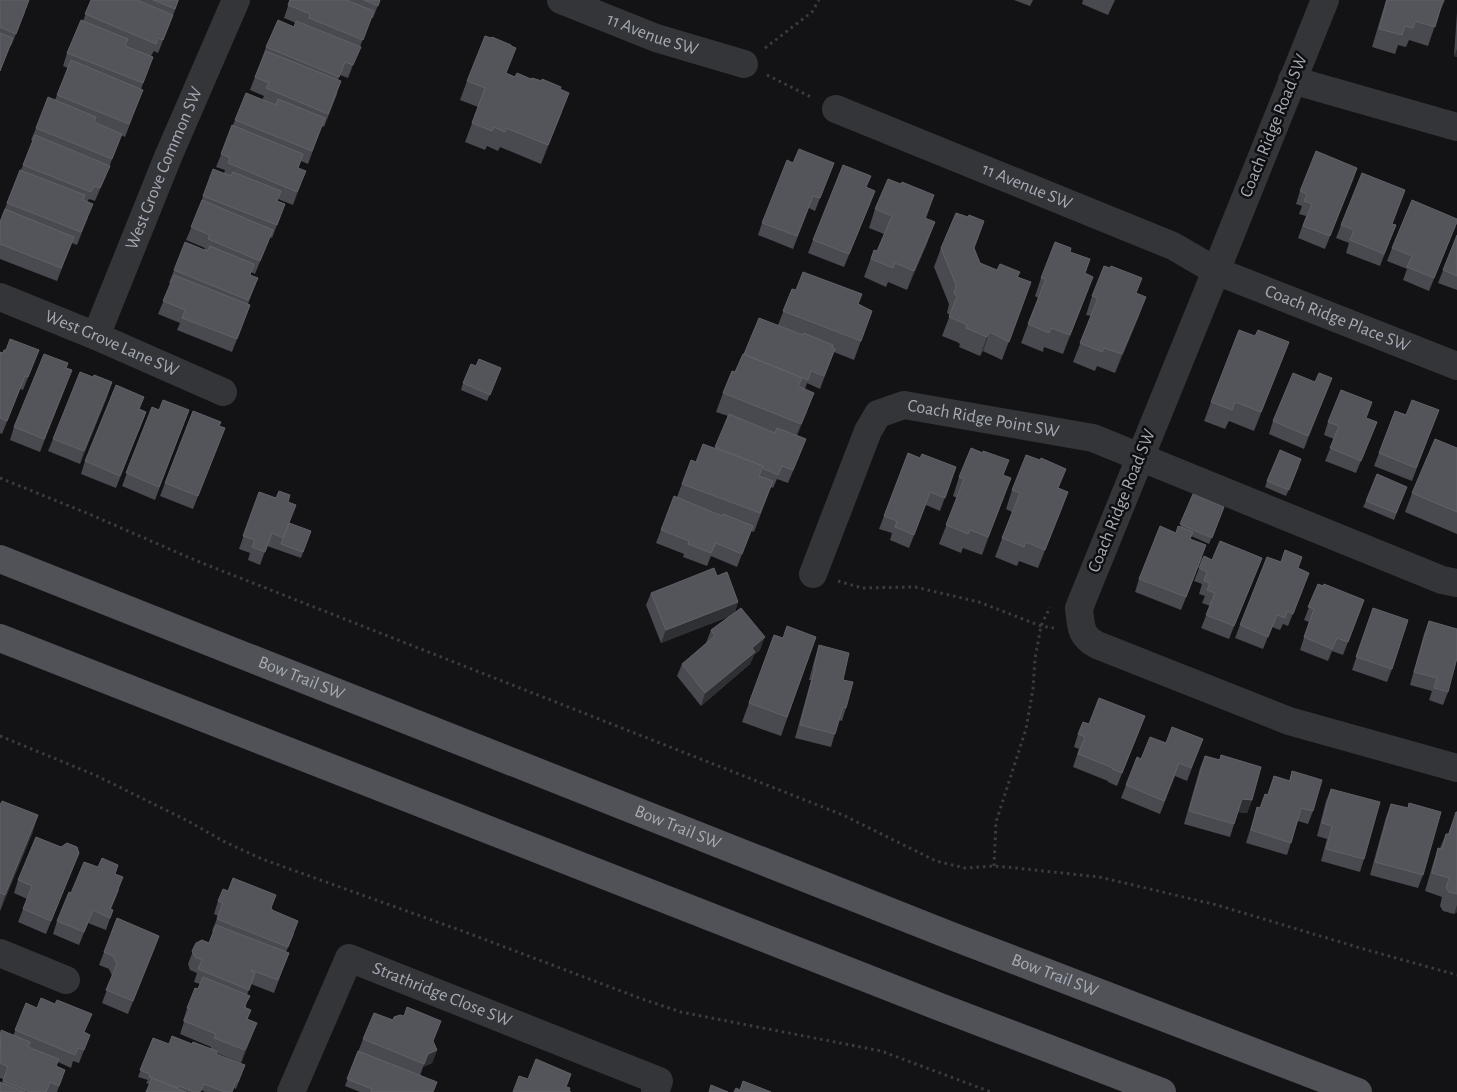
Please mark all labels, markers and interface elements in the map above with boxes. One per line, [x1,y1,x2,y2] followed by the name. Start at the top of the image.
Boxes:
[604,10,700,59] street label: 11 Avenue SW
[1237,52,1311,200] street label: Coach Ridge Road SW
[123,84,206,252] street label: West Grove Common SW
[979,160,1074,213] street label: 11 Avenue SW
[1262,282,1412,355] street label: Coach Ridge Place SW
[42,307,181,380] street label: West Grove Lane SW
[906,397,1061,441] street label: Coach Ridge Point SW
[1085,427,1159,575] street label: Coach Ridge Road SW
[255,653,347,704] street label: Bow Trail SW
[632,802,723,853] street label: Bow Trail SW
[1009,951,1101,1000] street label: Bow Trail SW
[370,959,514,1031] street label: Strathridge Close SW

